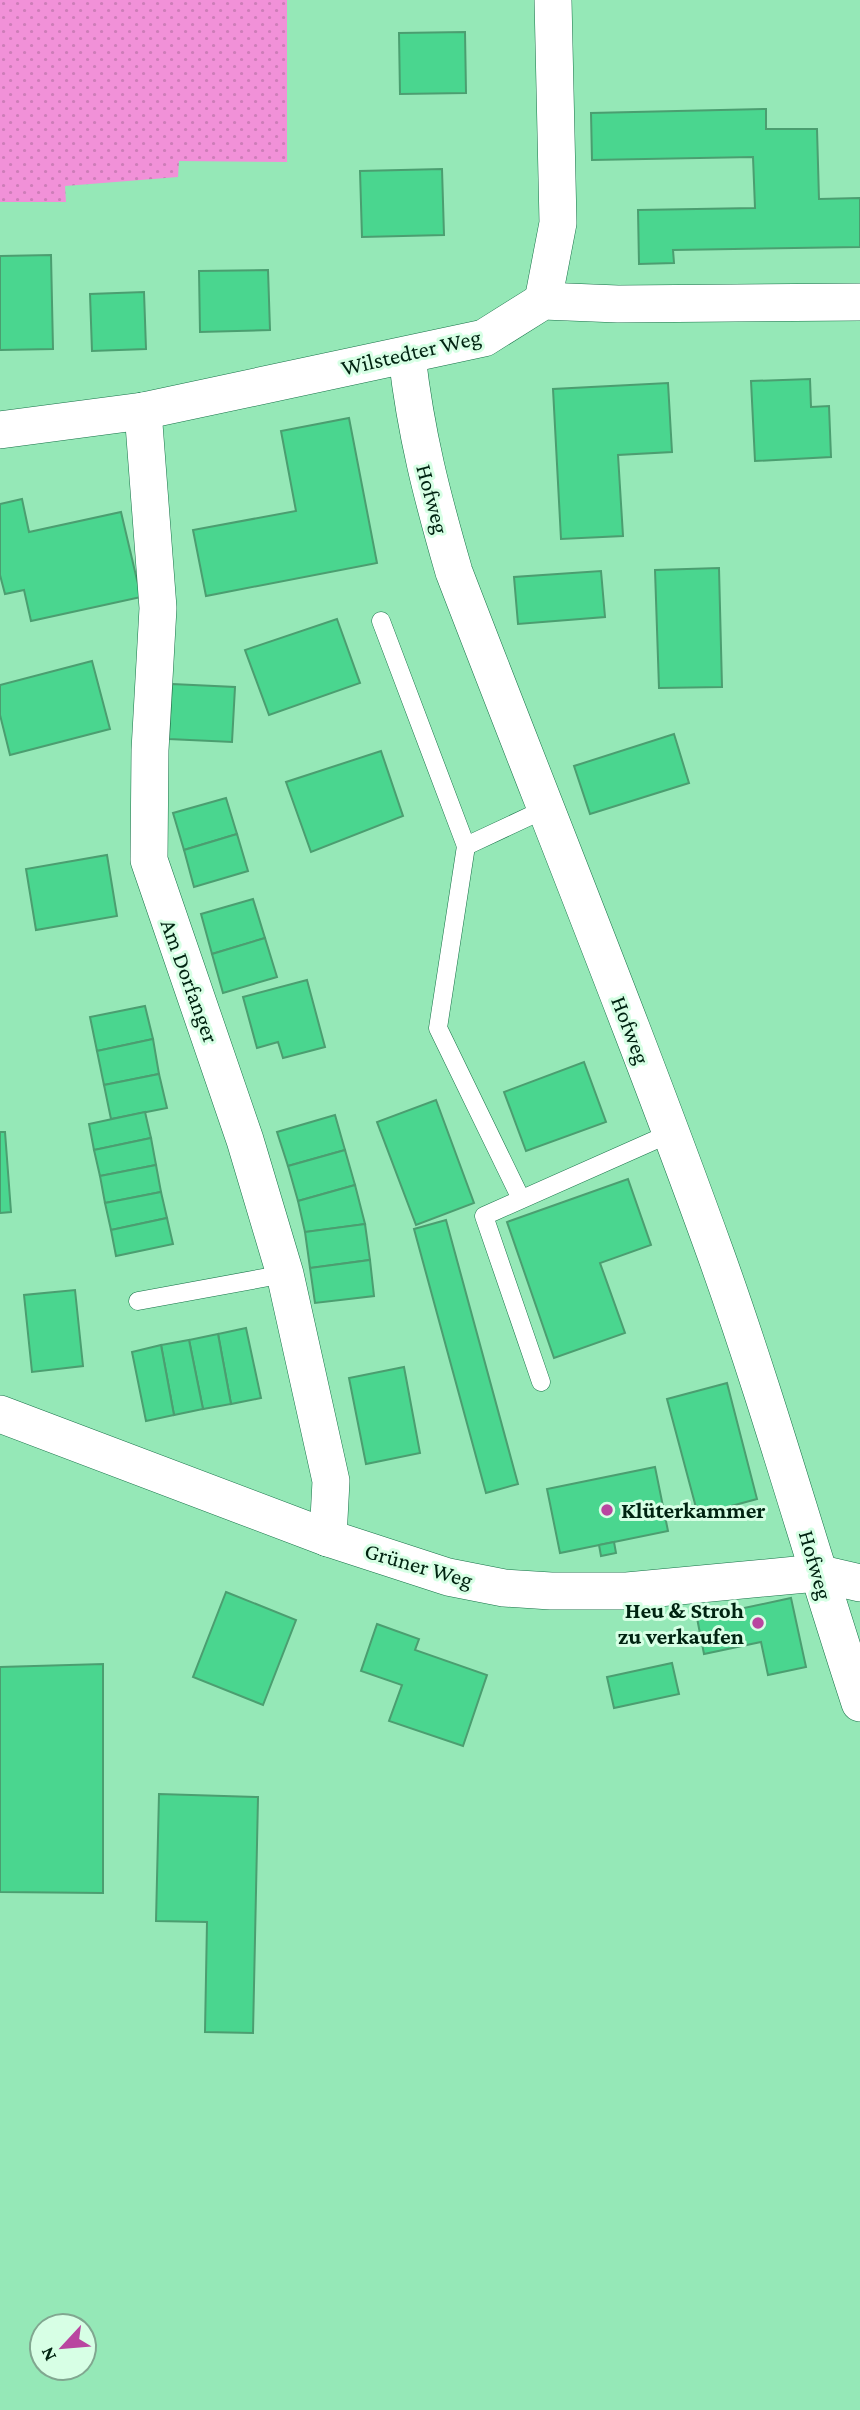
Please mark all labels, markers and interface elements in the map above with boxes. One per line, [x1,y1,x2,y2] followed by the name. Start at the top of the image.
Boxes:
[338,323,484,381] street label: Wilstedter Weg
[411,461,455,537] street label: Hofweg
[156,916,224,1046] street label: Am Dorfanger
[606,992,656,1068] street label: Hofweg
[621,1497,766,1523] place label: Klüterkammer
[599,1502,615,1518] marker: Klüterkammer
[794,1527,838,1603] street label: Hofweg
[362,1537,476,1593] street label: Grüner Weg
[618,1597,744,1649] place label: Heu & Stroh zu verkaufen
[750,1615,766,1631] marker: Heu & Stroh zu verkaufen
[28,2312,98,2382] north arrow
[36,2344,60,2365] text: N

